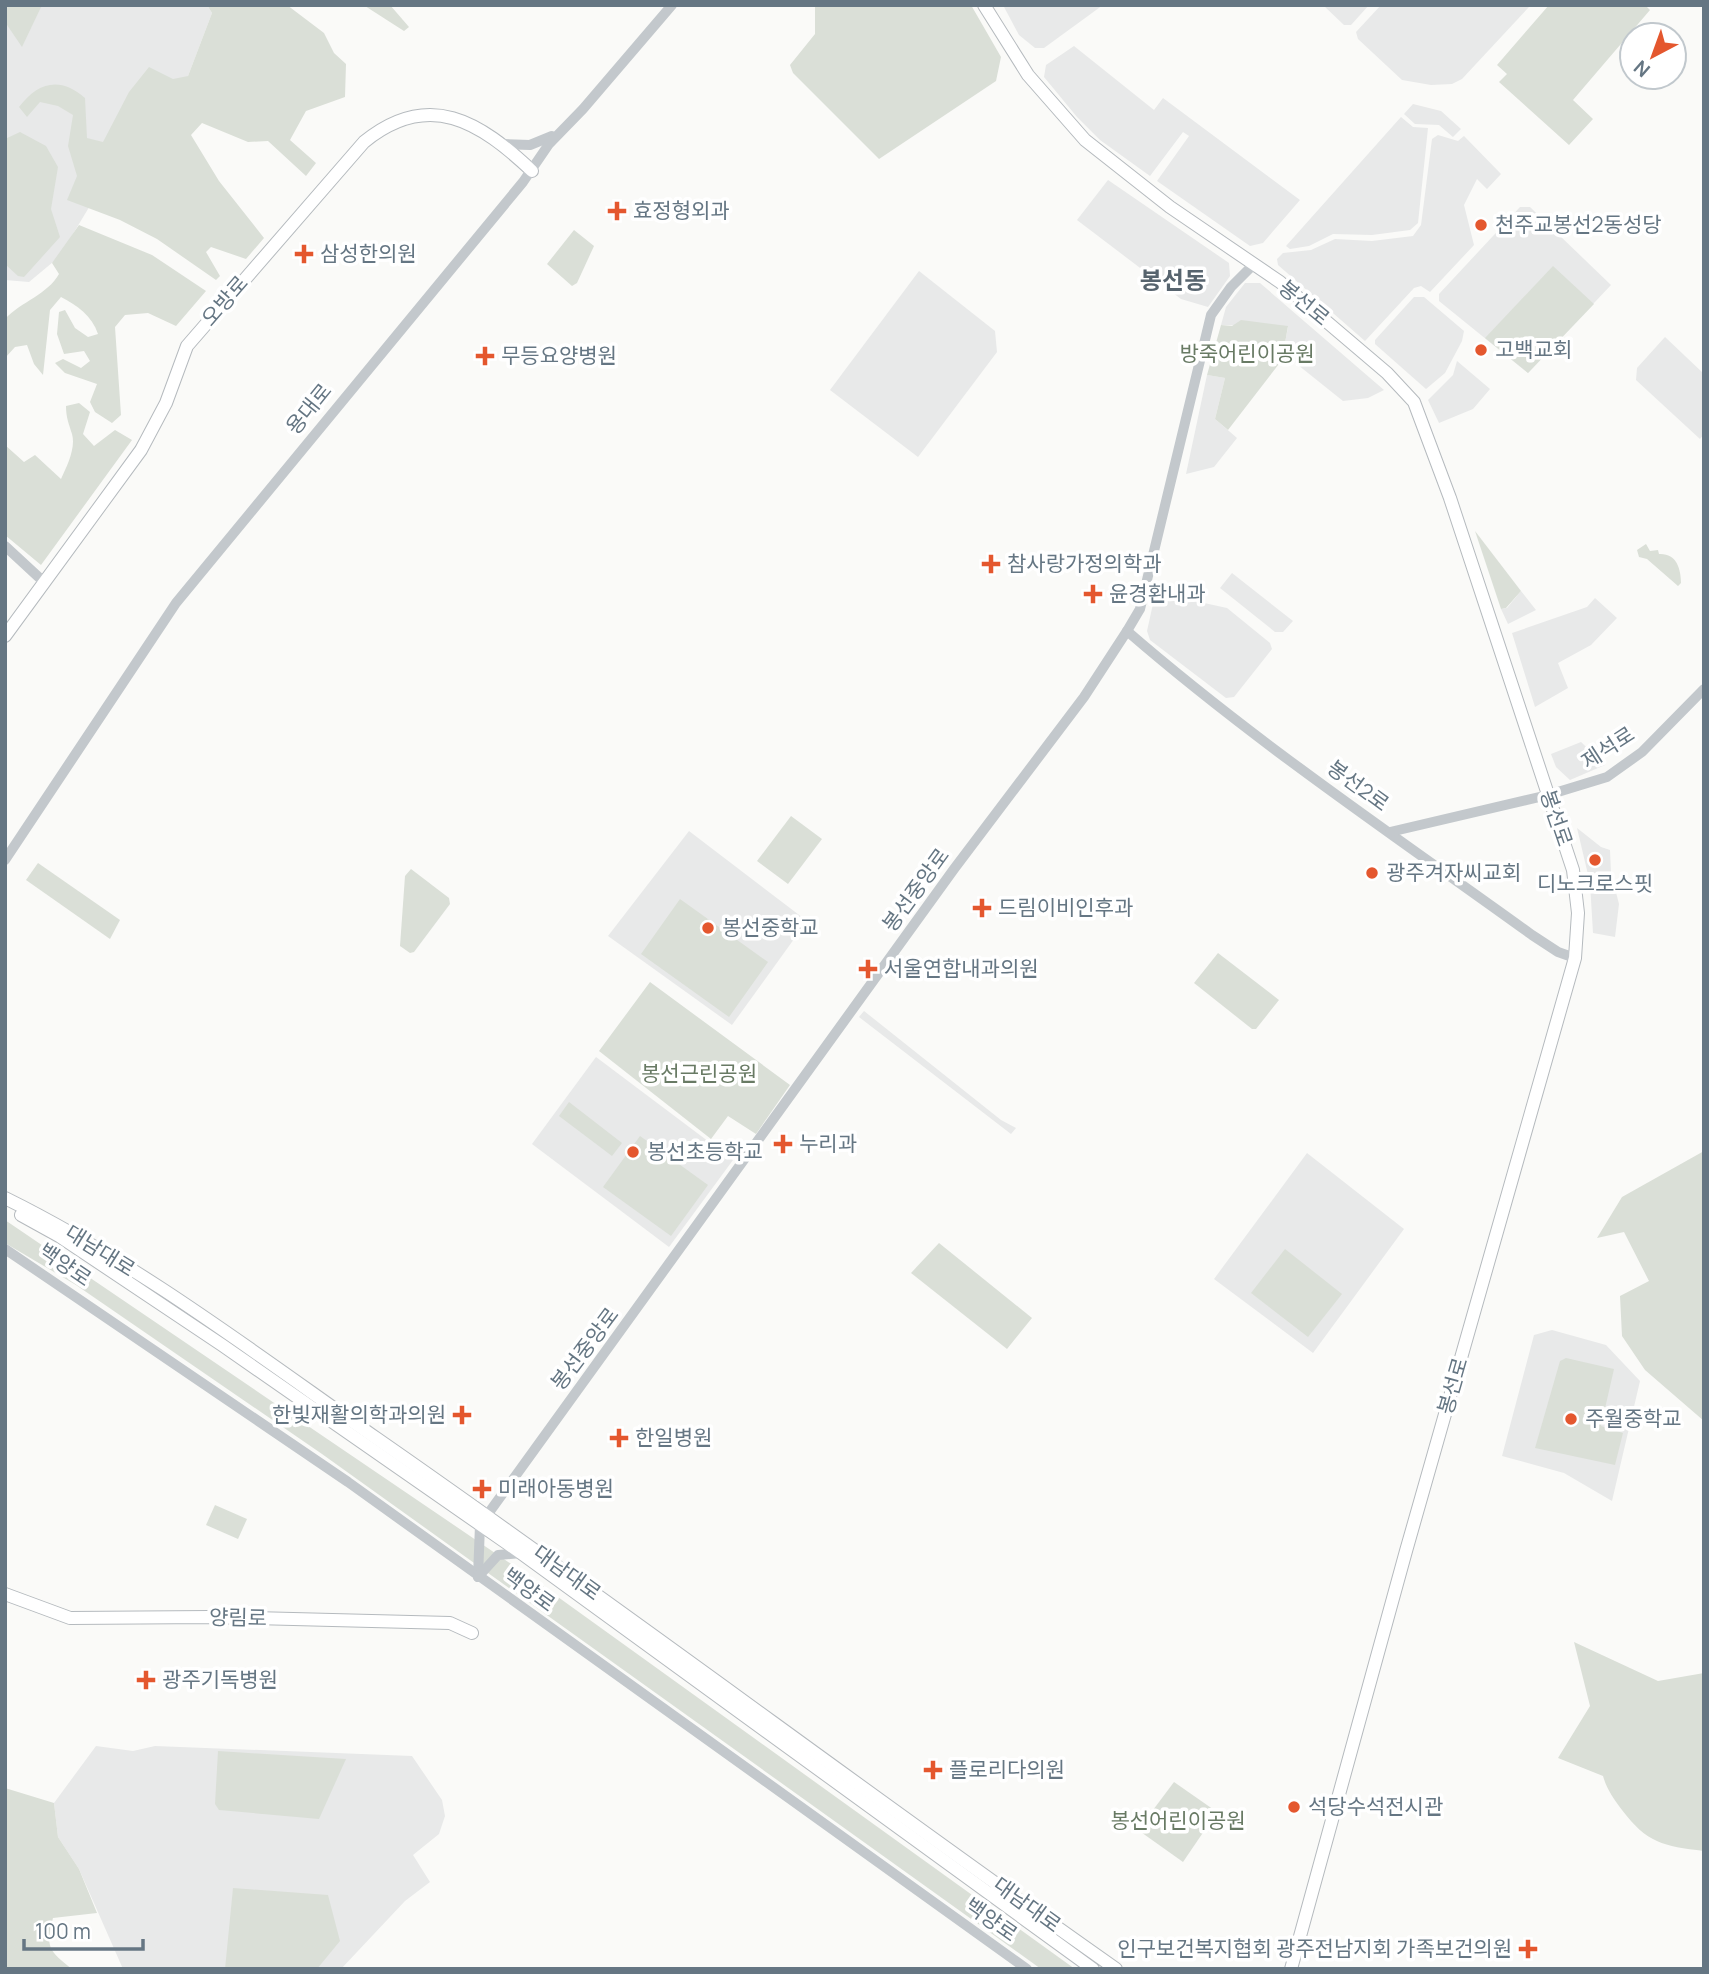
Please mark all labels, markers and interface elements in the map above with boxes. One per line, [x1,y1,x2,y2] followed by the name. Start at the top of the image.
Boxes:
[1618,21,1688,91] north arrow
[1628,55,1656,83] text: N
[633,196,730,224] place label: 효정형외과
[607,201,627,221] marker: 효정형외과
[1495,210,1662,238] place label: 천주교봉선2동성당
[1473,217,1489,233] marker: 천주교봉선2동성당
[320,239,417,267] place label: 삼성한의원
[294,244,314,264] marker: 삼성한의원
[1140,263,1206,296] district label: 봉선동
[195,269,254,331] street label: 오방로
[1273,273,1336,331] street label: 봉선로
[1495,335,1572,363] place label: 고백교회
[1179,339,1315,367] park label: 방죽어린이공원
[501,341,617,369] place label: 무등요양병원
[1473,342,1489,358] marker: 고백교회
[475,346,495,366] marker: 무등요양병원
[279,377,337,440] street label: 용대로
[1007,549,1162,577] place label: 참사랑가정의학과
[981,554,1001,574] marker: 참사랑가정의학과
[1109,579,1206,607] place label: 윤경환내과
[1083,584,1103,604] marker: 윤경환내과
[1576,720,1639,775] street label: 제석로
[1322,753,1395,817] street label: 봉선2로
[1534,786,1580,850] street label: 봉선로
[875,842,955,937] street label: 봉선중앙로
[1587,852,1603,868] marker: 디노크로스핏
[1386,858,1521,886] place label: 광주겨자씨교회
[1364,865,1380,881] marker: 광주겨자씨교회
[1537,869,1653,897] place label: 디노크로스핏
[998,893,1133,921] place label: 드림이비인후과
[972,898,992,918] marker: 드림이비인후과
[722,913,819,941] place label: 봉선중학교
[700,920,716,936] marker: 봉선중학교
[884,954,1039,982] place label: 서울연합내과의원
[858,959,878,979] marker: 서울연합내과의원
[641,1059,757,1087] park label: 봉선근린공원
[799,1129,857,1157] place label: 누리과
[773,1134,793,1154] marker: 누리과
[647,1137,763,1165] place label: 봉선초등학교
[625,1144,641,1160] marker: 봉선초등학교
[60,1218,141,1283] street label: 대남대로
[34,1236,97,1292] street label: 백양로
[544,1301,624,1395] street label: 봉선중앙로
[1431,1354,1473,1417] street label: 봉선로
[272,1400,446,1428] place label: 한빛재활의학과의원
[1585,1404,1682,1432] place label: 주월중학교
[452,1405,472,1425] marker: 한빛재활의학과의원
[1563,1411,1579,1427] marker: 주월중학교
[635,1423,712,1451] place label: 한일병원
[609,1428,629,1448] marker: 한일병원
[498,1474,614,1502] place label: 미래아동병원
[472,1479,492,1499] marker: 미래아동병원
[528,1538,607,1606] street label: 대남대로
[498,1561,561,1618] street label: 백양로
[209,1602,267,1632] street label: 양림로
[162,1665,278,1693] place label: 광주기독병원
[136,1670,156,1690] marker: 광주기독병원
[949,1755,1065,1783] place label: 플로리다의원
[923,1760,943,1780] marker: 플로리다의원
[1308,1792,1443,1820] place label: 석당수석전시관
[1286,1799,1302,1815] marker: 석당수석전시관
[1110,1806,1246,1834] park label: 봉선어린이공원
[988,1870,1067,1938] street label: 대남대로
[960,1891,1023,1947] street label: 백양로
[24,1908,144,1952] scale bar
[35,1917,91,1945] text: 100 m
[1117,1934,1512,1962] place label: 인구보건복지협회 광주전남지회 가족보건의원
[1518,1939,1538,1959] marker: 인구보건복지협회 광주전남지회 가족보건의원

